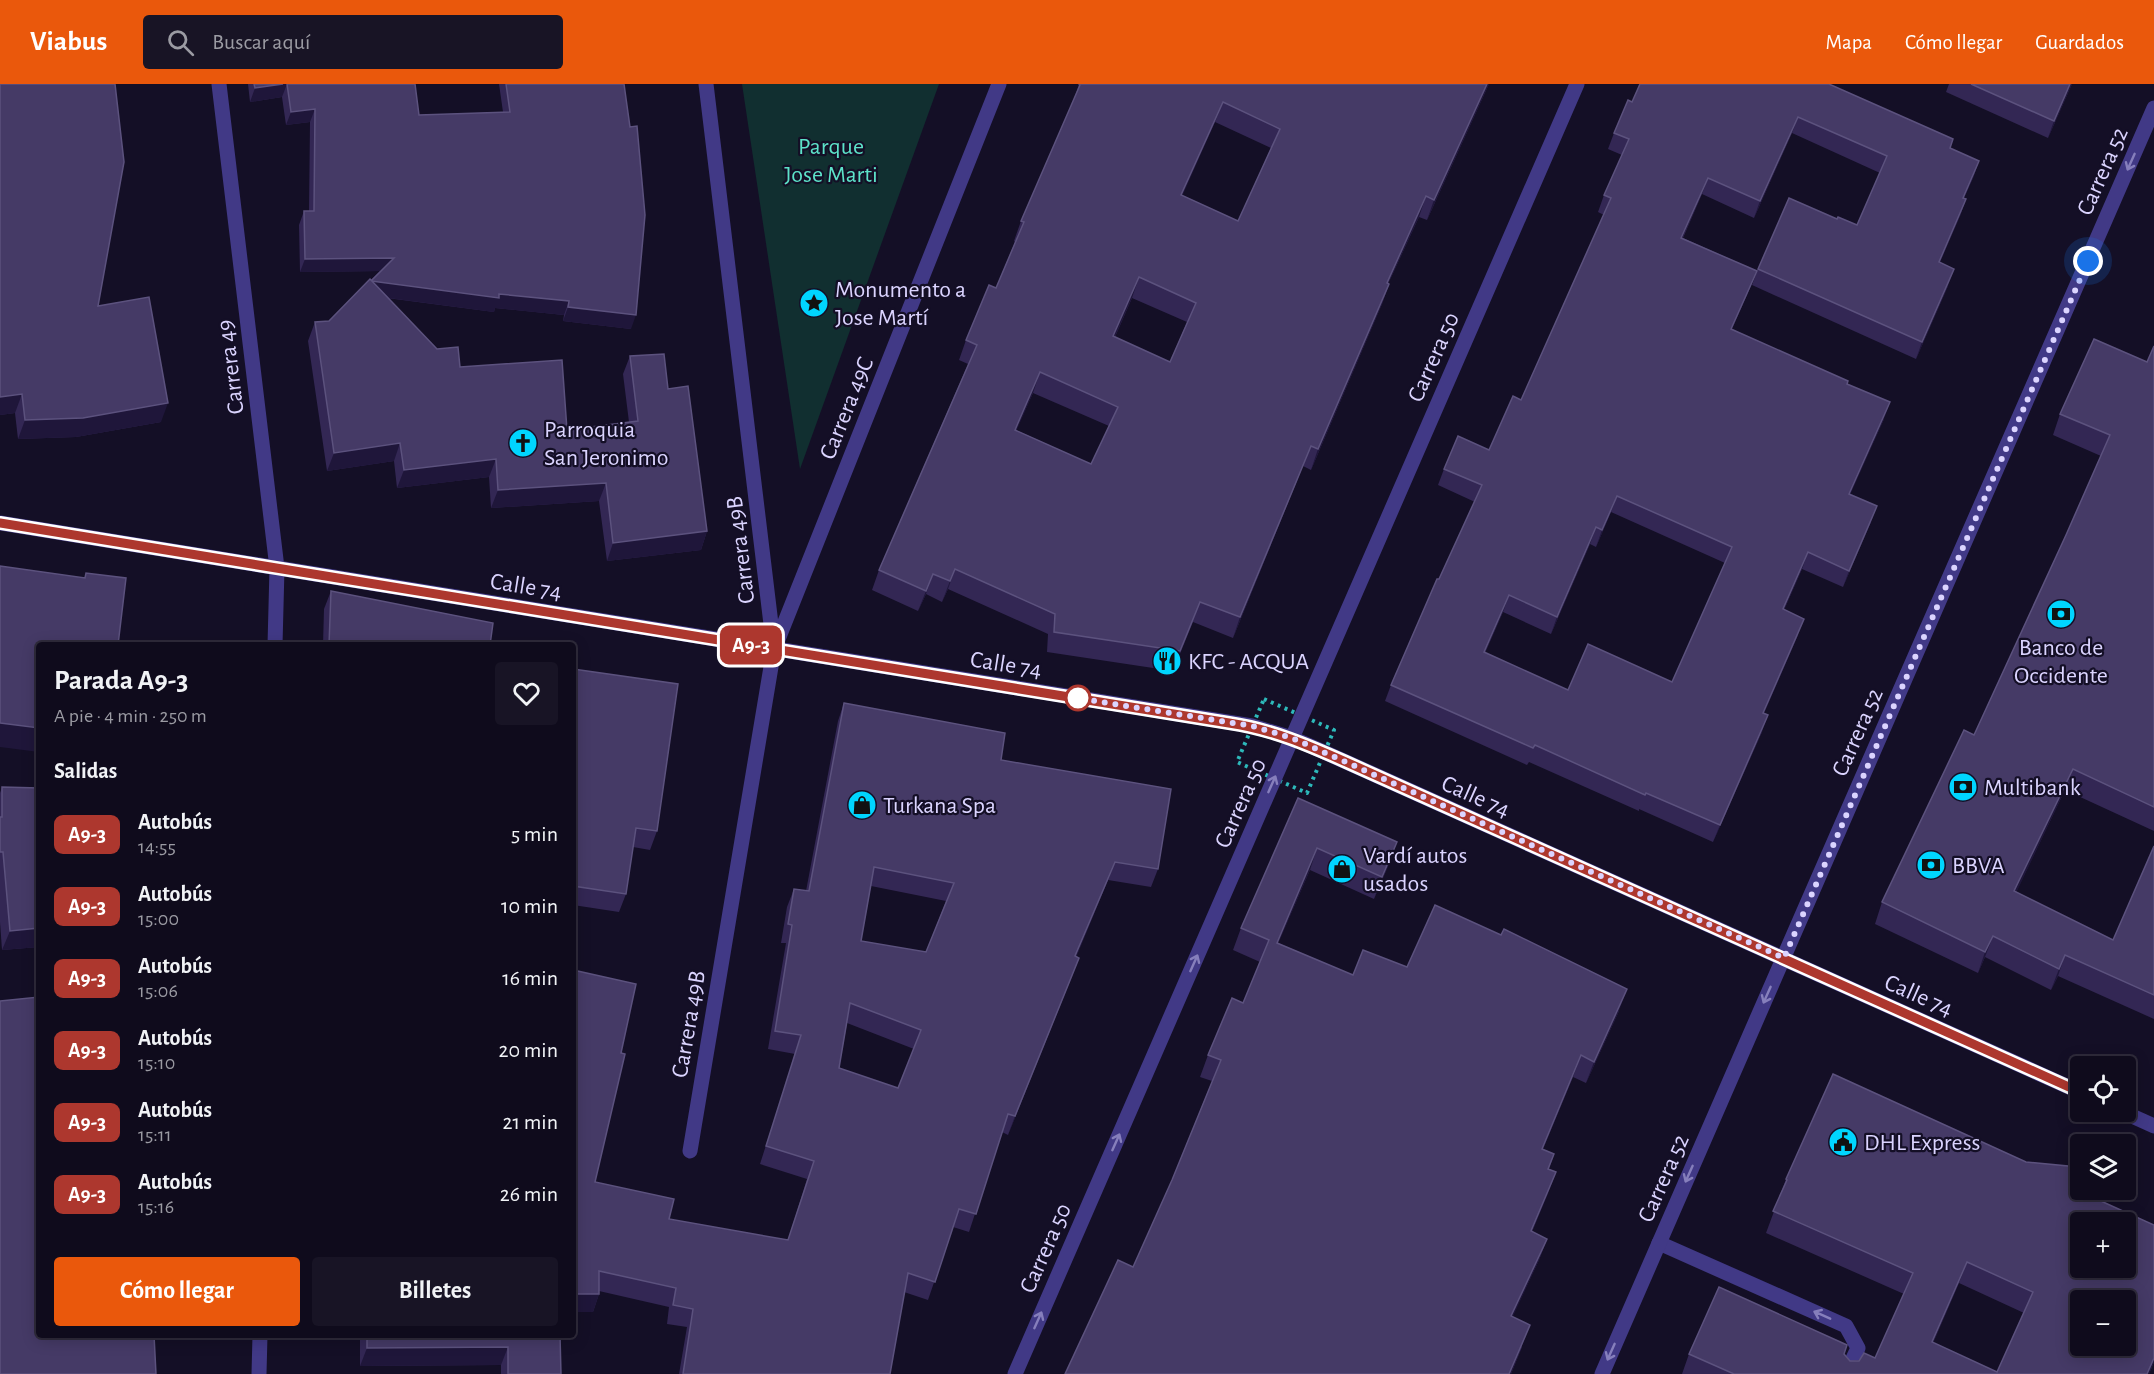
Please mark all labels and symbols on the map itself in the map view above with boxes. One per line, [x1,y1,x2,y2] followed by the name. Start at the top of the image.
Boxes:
[2073,124,2133,219] street label: Carrera 52
[784,135,878,187] park label: Parque Jose Marti
[2124,152,2136,170] one-way arrow
[2073,246,2103,276] your location
[835,278,966,330] place label: Monumento a Jose Martí
[798,287,830,319] place icon: Monumento a Jose Martí
[1404,309,1464,406] street label: Carrera 50
[213,318,249,416] street label: Carrera 49
[816,354,878,463] street label: Carrera 49C
[544,418,669,470] place label: Parroquia San Jeronimo
[507,427,539,459] church icon: Parroquia San Jeronimo
[722,495,759,605] street label: Carrera 49B
[488,570,563,604] street label: Calle 74
[2045,598,2077,630] bank icon: Banco de Occidente
[709,626,793,664] line badge: A9-3
[2014,636,2108,688] place label: Banco de Occidente
[1151,645,1183,677] restaurant icon: KFC - ACQUA
[968,648,1043,682] street label: Calle 74
[1188,650,1309,674] place label: KFC - ACQUA
[1065,685,1091,711] unlabelled marker
[1828,685,1888,780] street label: Carrera 52
[1211,755,1271,852] street label: Carrera 50
[1438,771,1513,823] street label: Calle 74
[1947,771,1979,803] bank icon: Multibank
[1267,776,1278,794] one-way arrow
[1984,776,2081,800] place label: Multibank
[846,789,878,821] shop icon: Turkana Spa
[883,794,996,818] place label: Turkana Spa
[1363,844,1467,896] place label: Vardí autos usados
[1915,849,1947,881] bank icon: BBVA
[1326,853,1358,885] shop icon: Vardí autos usados
[1952,854,2005,878] place label: BBVA
[1189,954,1200,973] one-way arrow
[668,969,710,1080] street label: Carrera 49B
[1881,970,1956,1022] street label: Calle 74
[1761,986,1772,1004] one-way arrow
[1827,1126,1859,1158] public building icon: DHL Express
[1634,1131,1694,1226] street label: Carrera 52
[1864,1131,1980,1155] place label: DHL Express
[1111,1133,1122,1151] one-way arrow
[1683,1164,1694,1182] one-way arrow
[1016,1200,1076,1297] street label: Carrera 50
[1814,1309,1832,1320] one-way arrow
[1033,1312,1044,1330] one-way arrow
[1605,1343,1616,1361] one-way arrow

